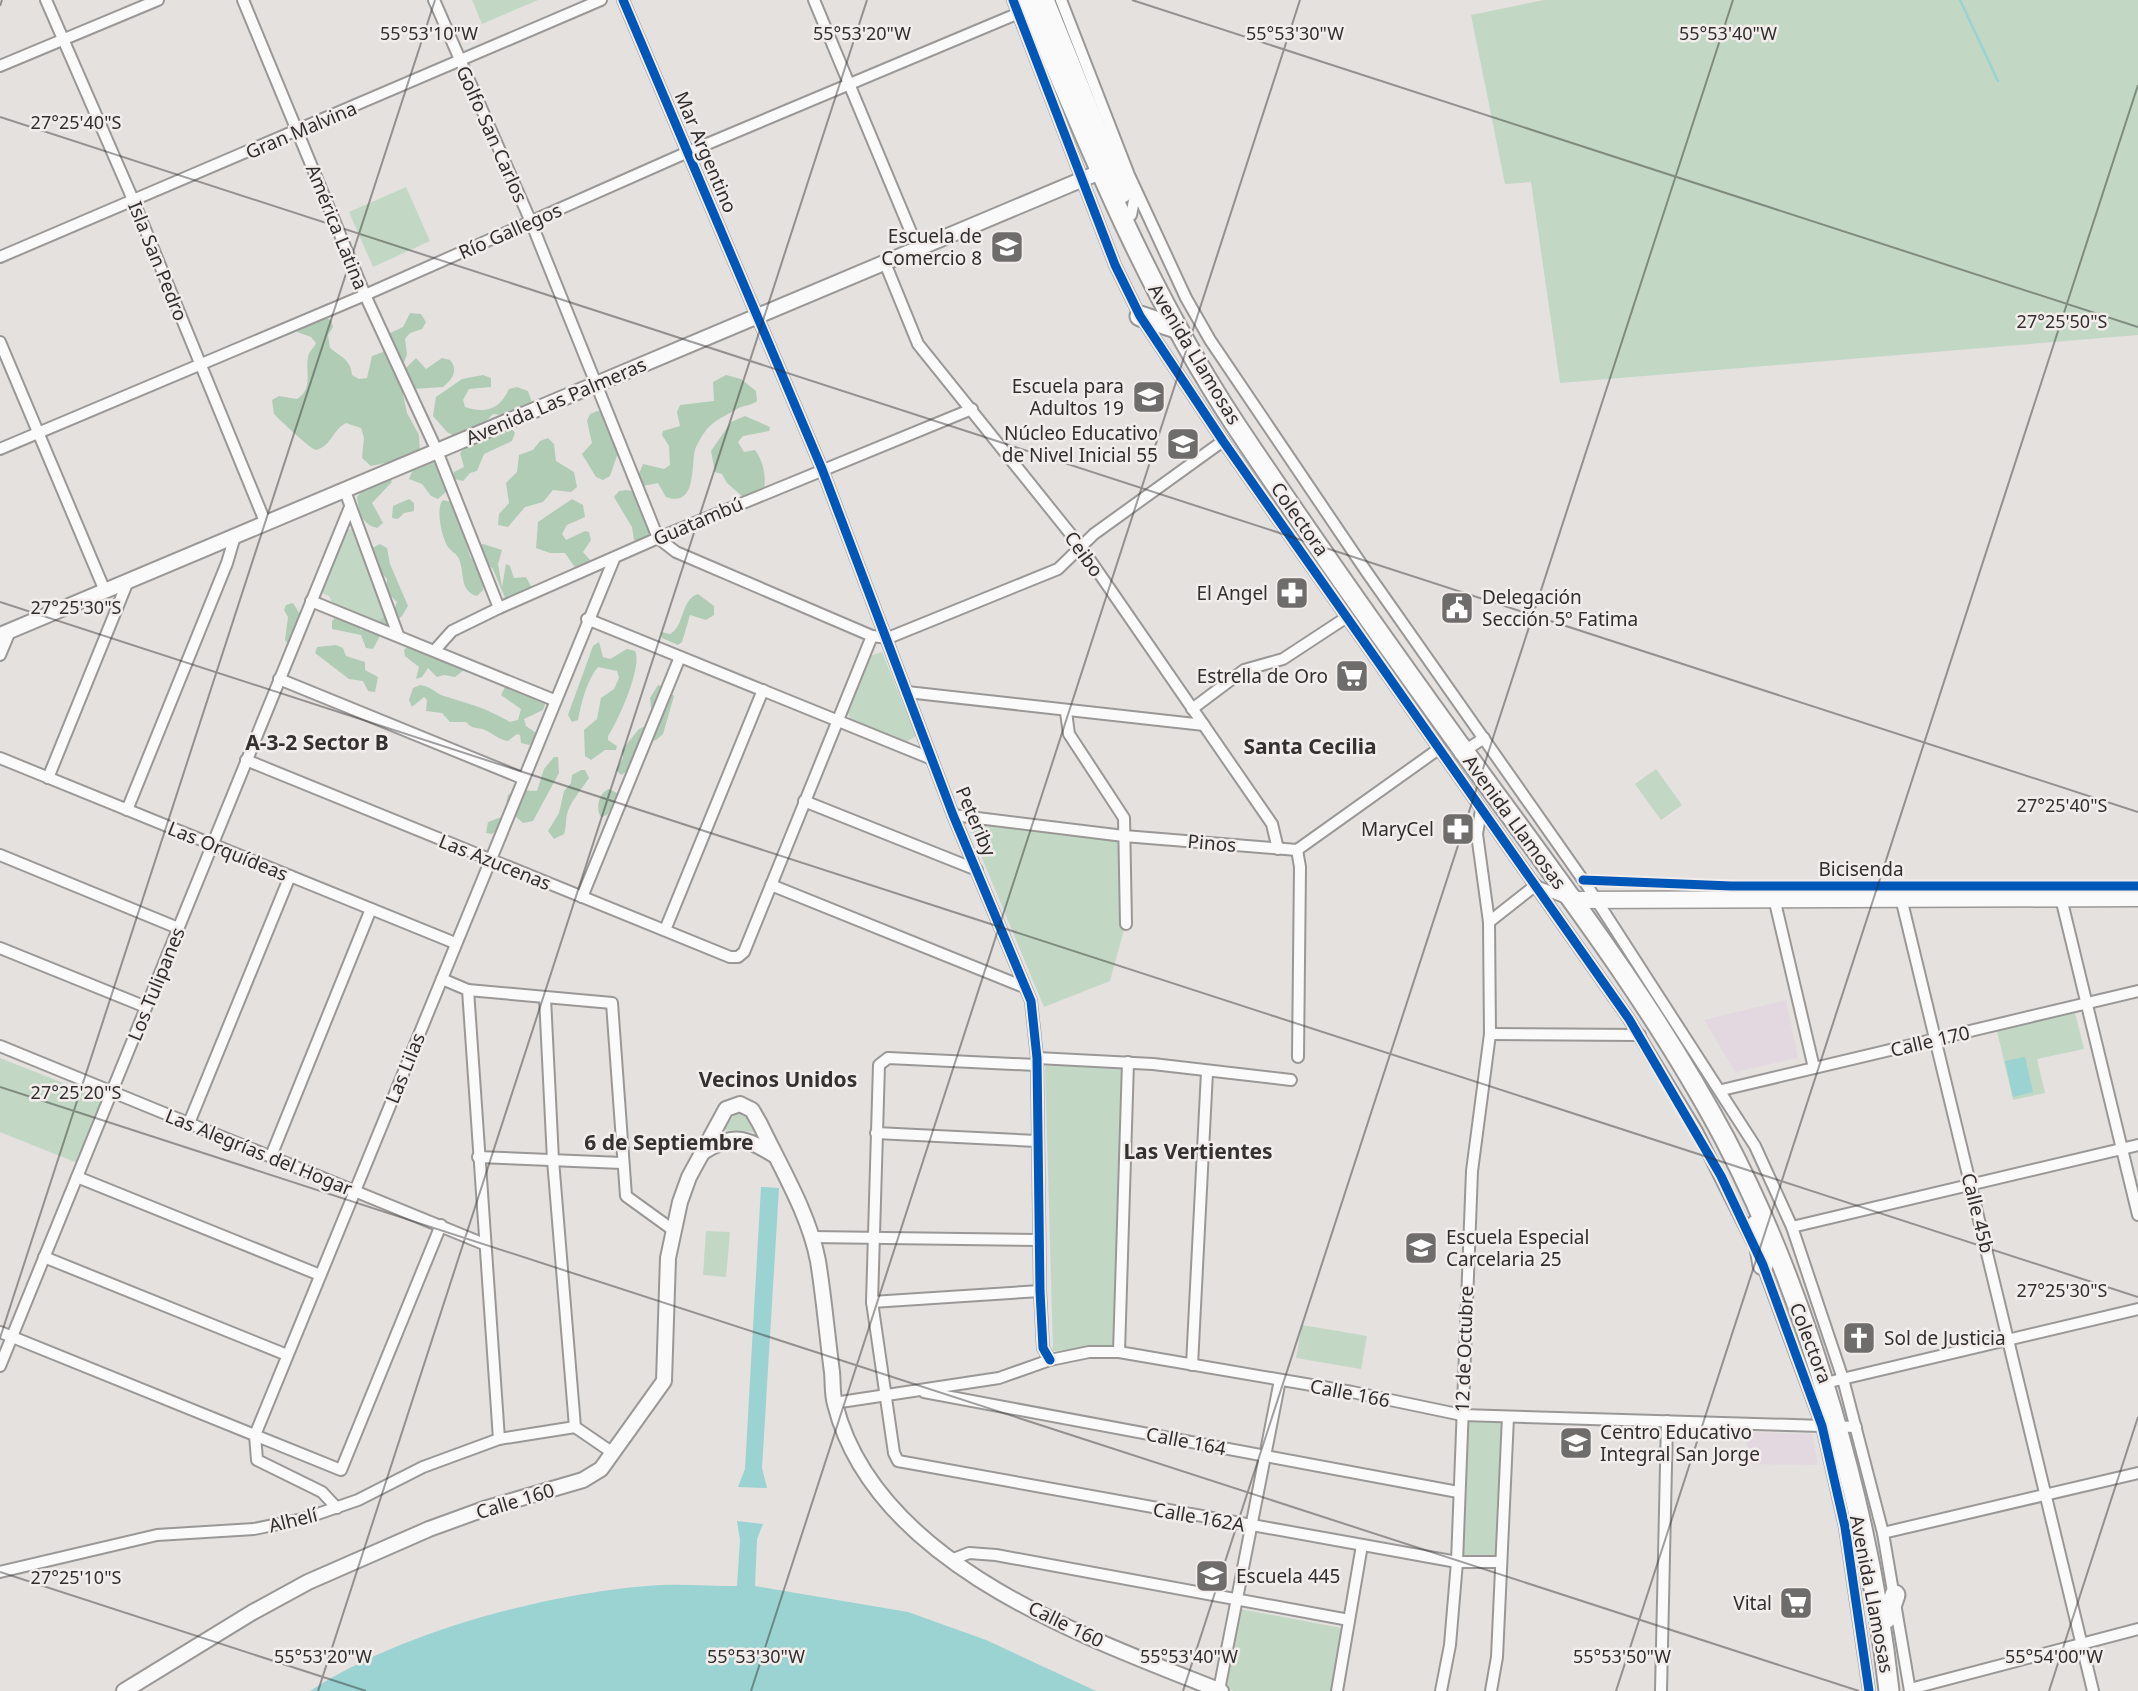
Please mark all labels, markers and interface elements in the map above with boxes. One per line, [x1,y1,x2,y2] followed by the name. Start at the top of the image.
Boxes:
[380,21,478,45] text: 55°53'10"W
[813,21,911,45] text: 55°53'20"W
[1246,21,1344,45] text: 55°53'30"W
[1679,21,1777,45] text: 55°53'40"W
[450,62,534,206] street label: Golfo San Carlos
[669,87,743,217] street label: Mar Argentino
[241,95,361,165] street label: Gran Malvina
[31,110,121,134] text: 27°25'40"S
[300,161,374,293] street label: América Latina
[122,197,194,325] street label: Isla San Pedro
[454,197,566,265] street label: Río Gallegos
[881,223,982,271] place label: Escuela de Comercio 8
[988,228,1026,266] school or university icon: Escuela de Comercio 8
[1143,279,1247,429] street label: Avenida Llamosas
[2017,309,2107,333] text: 27°25'50"S
[462,351,650,451] street label: Avenida Las Palmeras
[1012,373,1124,421] place label: Escuela para Adultos 19
[1130,378,1168,416] school or university icon: Escuela para Adultos 19
[1002,420,1158,468] place label: Núcleo Educativo de Nivel Inicial 55
[1164,425,1202,463] school or university icon: Núcleo Educativo de Nivel Inicial 55
[1265,477,1335,561] street label: Colectora
[649,490,747,552] street label: Guatambú
[1059,526,1109,582] street label: Ceibo
[1273,574,1311,612] pharmacy icon: El Angel
[1196,580,1268,606] place label: El Angel
[1482,584,1638,632] place label: Delegación Sección 5º Fatima
[1438,589,1476,627] public building icon: Delegación Sección 5º Fatima
[31,595,121,619] text: 27°25'30"S
[1333,657,1371,695] supermarket icon: Estrella de Oro
[1197,663,1328,689] place label: Estrella de Oro
[245,728,389,756] district label: A-3-2 Sector B
[1243,732,1377,760] district label: Santa Cecilia
[1457,750,1573,894] street label: Avenida Llamosas
[950,782,1002,860] street label: Peteriby
[2017,793,2107,817] text: 27°25'40"S
[1439,810,1477,848] pharmacy icon: MaryCel
[164,815,292,887] street label: Las Orquídeas
[1361,816,1434,842] place label: MaryCel
[435,828,555,896] street label: Las Azucenas
[1187,828,1237,858] street label: Pinos
[1818,856,1904,882] street label: Bicisenda
[121,923,191,1045] street label: Los Tulipanes
[1888,1019,1972,1063] street label: Calle 170
[379,1029,431,1107] street label: Las Lilas
[699,1065,857,1093] district label: Vecinos Unidos
[31,1080,121,1104] text: 27°25'20"S
[162,1103,357,1201] street label: Las Alegrías del Hogar
[584,1128,754,1156] district label: 6 de Septiembre
[1123,1137,1273,1165] district label: Las Vertientes
[1956,1170,2000,1256] street label: Calle 45b
[1446,1224,1589,1272] place label: Escuela Especial Carcelaria 25
[1402,1229,1440,1267] school or university icon: Escuela Especial Carcelaria 25
[2017,1278,2107,1302] text: 27°25'30"S
[1449,1285,1479,1413] street label: 12 de Octubre
[1784,1299,1838,1387] street label: Colectora
[1840,1319,1878,1357] church icon: Sol de Justicia
[1884,1325,2006,1351] place label: Sol de Justicia
[1308,1373,1392,1413] street label: Calle 166
[1600,1419,1760,1467] place label: Centro Educativo Integral San Jorge
[1144,1421,1228,1461] street label: Calle 164
[1557,1424,1595,1462] school or university icon: Centro Educativo Integral San Jorge
[473,1477,557,1525] street label: Calle 160
[1151,1496,1248,1538] street label: Calle 162A
[266,1501,321,1539] street label: Alhelí
[1844,1513,1900,1675] street label: Avenida Llamosas
[1193,1557,1231,1595] school or university icon: Escuela 445
[1236,1563,1340,1589] place label: Escuela 445
[31,1565,121,1589] text: 27°25'10"S
[1777,1584,1815,1622] supermarket icon: Vital
[1733,1590,1772,1616] place label: Vital
[1024,1595,1108,1653] street label: Calle 160
[274,1644,372,1668] text: 55°53'20"W
[707,1644,805,1668] text: 55°53'30"W
[1140,1644,1238,1668] text: 55°53'40"W
[1573,1644,1671,1668] text: 55°53'50"W
[2005,1644,2103,1668] text: 55°54'00"W

